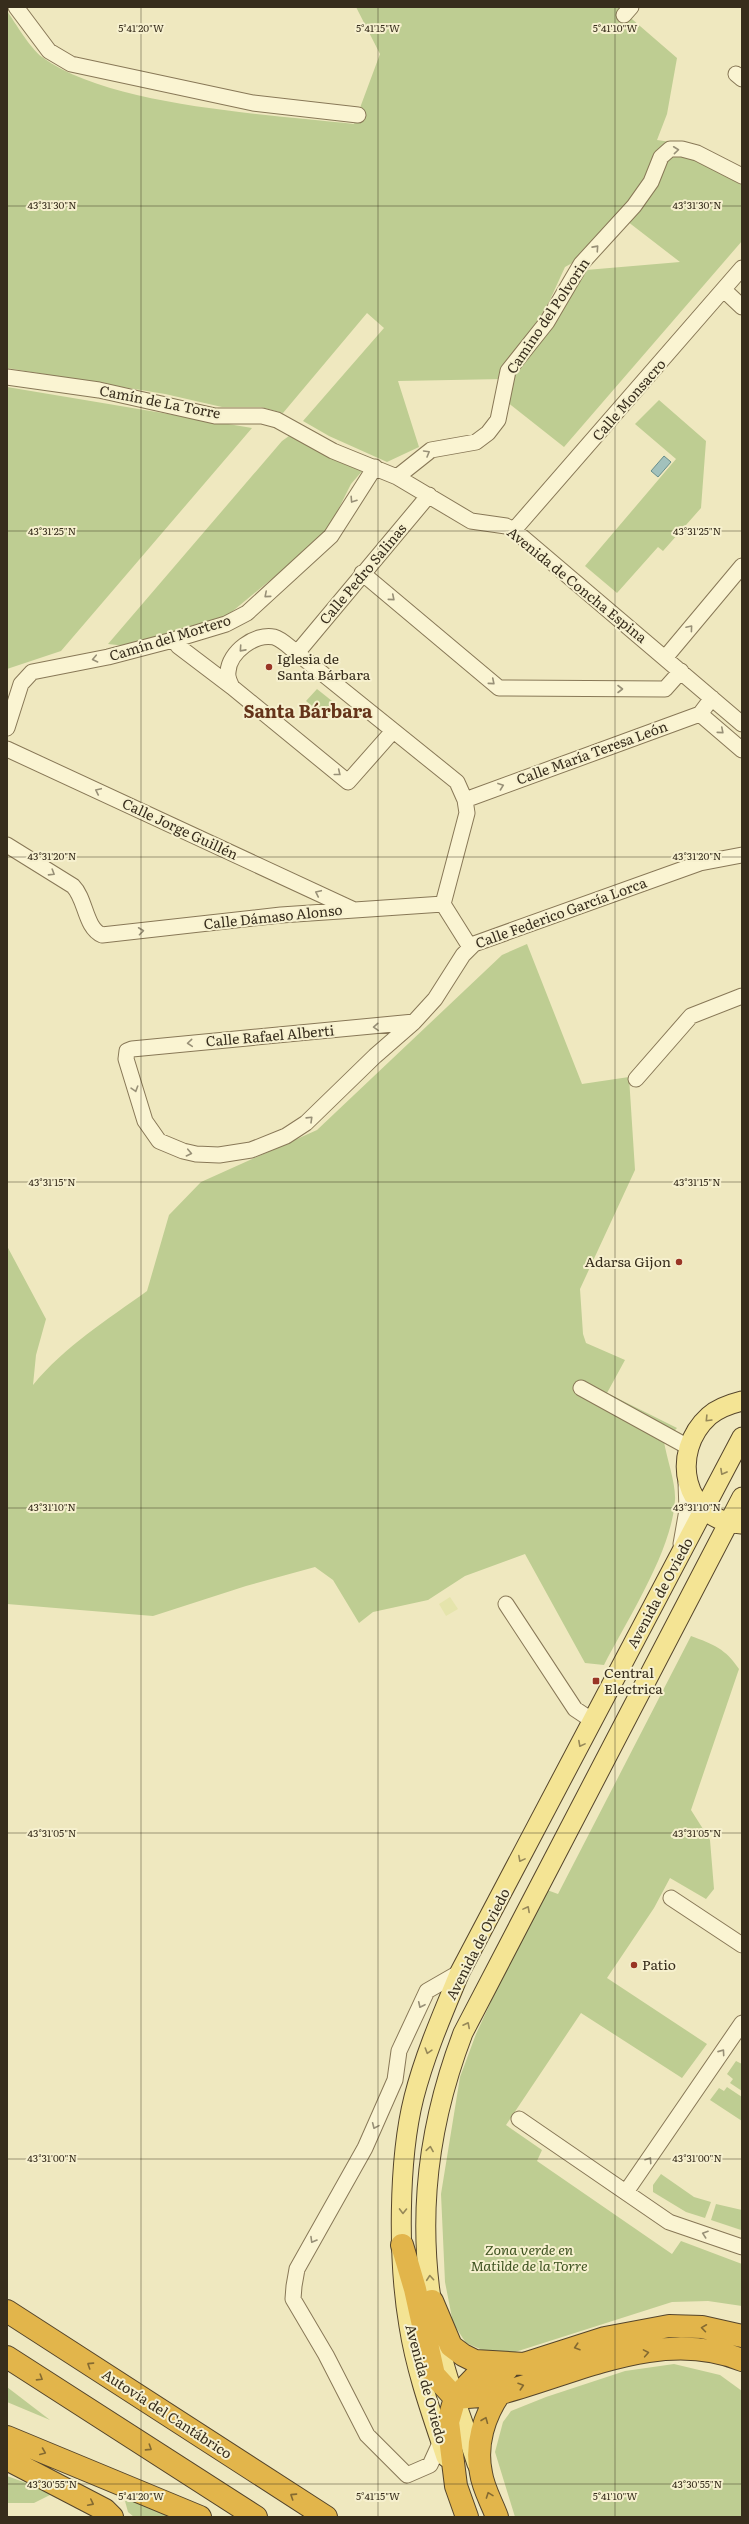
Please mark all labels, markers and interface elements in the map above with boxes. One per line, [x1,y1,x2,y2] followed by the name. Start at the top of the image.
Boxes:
[118,20,164,35] text: 5°41'20"W
[356,20,400,35] text: 5°41'15"W
[593,20,637,35] text: 5°41'10"W
[672,145,679,154] one-way arrow
[27,197,77,212] text: 43°31'30"N
[672,197,722,212] text: 43°31'30"N
[591,245,598,252] one-way arrow
[501,254,593,377] street label: Camino del Polvorin
[587,354,670,445] street label: Calle Monsacro
[98,379,222,423] street label: Camín de La Torre
[423,450,430,457] one-way arrow
[351,495,358,502] one-way arrow
[314,519,410,628] street label: Calle Pedro Salinas
[504,522,652,647] street label: Avenida de Concha Espina
[28,523,76,538] text: 43°31'25"N
[673,523,721,538] text: 43°31'25"N
[264,591,272,598] one-way arrow
[387,594,395,601] one-way arrow
[106,609,233,665] street label: Camín del Mortero
[685,625,692,632] one-way arrow
[239,644,247,652] one-way arrow
[277,648,371,684] place label: Iglesia de Santa Bárbara
[92,655,98,663] one-way arrow
[264,662,274,672] marker: Iglesia de Santa Bárbara
[487,677,494,684] one-way arrow
[617,684,623,693] one-way arrow
[243,697,373,724] district label: Santa Bárbara
[513,715,670,789] street label: Calle María Teresa León
[717,727,724,734] one-way arrow
[333,769,341,776] one-way arrow
[498,783,505,791] one-way arrow
[95,788,102,796] one-way arrow
[119,792,242,864] street label: Calle Jorge Guillén
[28,848,76,863] text: 43°31'20"N
[673,848,721,863] text: 43°31'20"N
[48,868,55,875] one-way arrow
[472,872,650,952] street label: Calle Federico García Lorca
[314,890,322,898] one-way arrow
[202,899,343,933] street label: Calle Dámaso Alonso
[138,927,144,936] one-way arrow
[205,1019,335,1051] street label: Calle Rafael Alberti
[373,1022,379,1031] one-way arrow
[187,1039,193,1048] one-way arrow
[130,1085,139,1092] one-way arrow
[305,1117,313,1124] one-way arrow
[186,1148,192,1156] one-way arrow
[28,1174,76,1189] text: 43°31'15"N
[673,1174,721,1189] text: 43°31'15"N
[585,1251,671,1271] place label: Adarsa Gijon
[674,1257,684,1267] marker: Adarsa Gijon
[706,1414,713,1422] one-way arrow
[721,1467,728,1475] one-way arrow
[28,1499,76,1514] text: 43°31'10"N
[673,1499,721,1514] text: 43°31'10"N
[621,1534,697,1651] street label: Avenida de Oviedo
[604,1662,663,1698] place label: Central Electrica
[591,1676,601,1686] marker: Central Electrica
[578,1739,586,1747] one-way arrow
[28,1825,76,1840] text: 43°31'05"N
[673,1825,721,1840] text: 43°31'05"N
[519,1855,526,1862] one-way arrow
[440,1884,514,2003] street label: Avenida de Oviedo
[522,1906,529,1913] one-way arrow
[642,1954,676,1974] place label: Patio
[629,1960,639,1970] marker: Patio
[418,2000,426,2008] one-way arrow
[463,2021,470,2029] one-way arrow
[425,2048,433,2055] one-way arrow
[717,2050,724,2057] one-way arrow
[372,2121,380,2129] one-way arrow
[426,2146,434,2152] one-way arrow
[27,2150,77,2165] text: 43°31'00"N
[672,2150,722,2165] text: 43°31'00"N
[644,2157,652,2164] one-way arrow
[399,2208,407,2214] one-way arrow
[702,2231,709,2239] one-way arrow
[311,2236,318,2243] one-way arrow
[470,2239,588,2275] park label: Zona verde en Matilde de la Torre
[425,2275,434,2281] one-way arrow
[401,2322,453,2446] street label: Avenida de Oviedo
[701,2324,707,2333] one-way arrow
[574,2342,581,2351] one-way arrow
[643,2349,649,2357] one-way arrow
[87,2362,94,2370] one-way arrow
[99,2364,236,2463] street label: Autovía del Cantábrico
[36,2374,43,2381] one-way arrow
[517,2382,524,2391] one-way arrow
[480,2417,488,2425] one-way arrow
[145,2444,152,2451] one-way arrow
[39,2448,46,2456] one-way arrow
[27,2476,77,2491] text: 43°30'55"N
[672,2476,722,2491] text: 43°30'55"N
[118,2488,164,2503] text: 5°41'20"W
[356,2488,400,2503] text: 5°41'15"W
[593,2488,637,2503] text: 5°41'10"W
[485,2491,493,2498] one-way arrow
[290,2493,297,2501] one-way arrow
[87,2498,95,2506] one-way arrow

